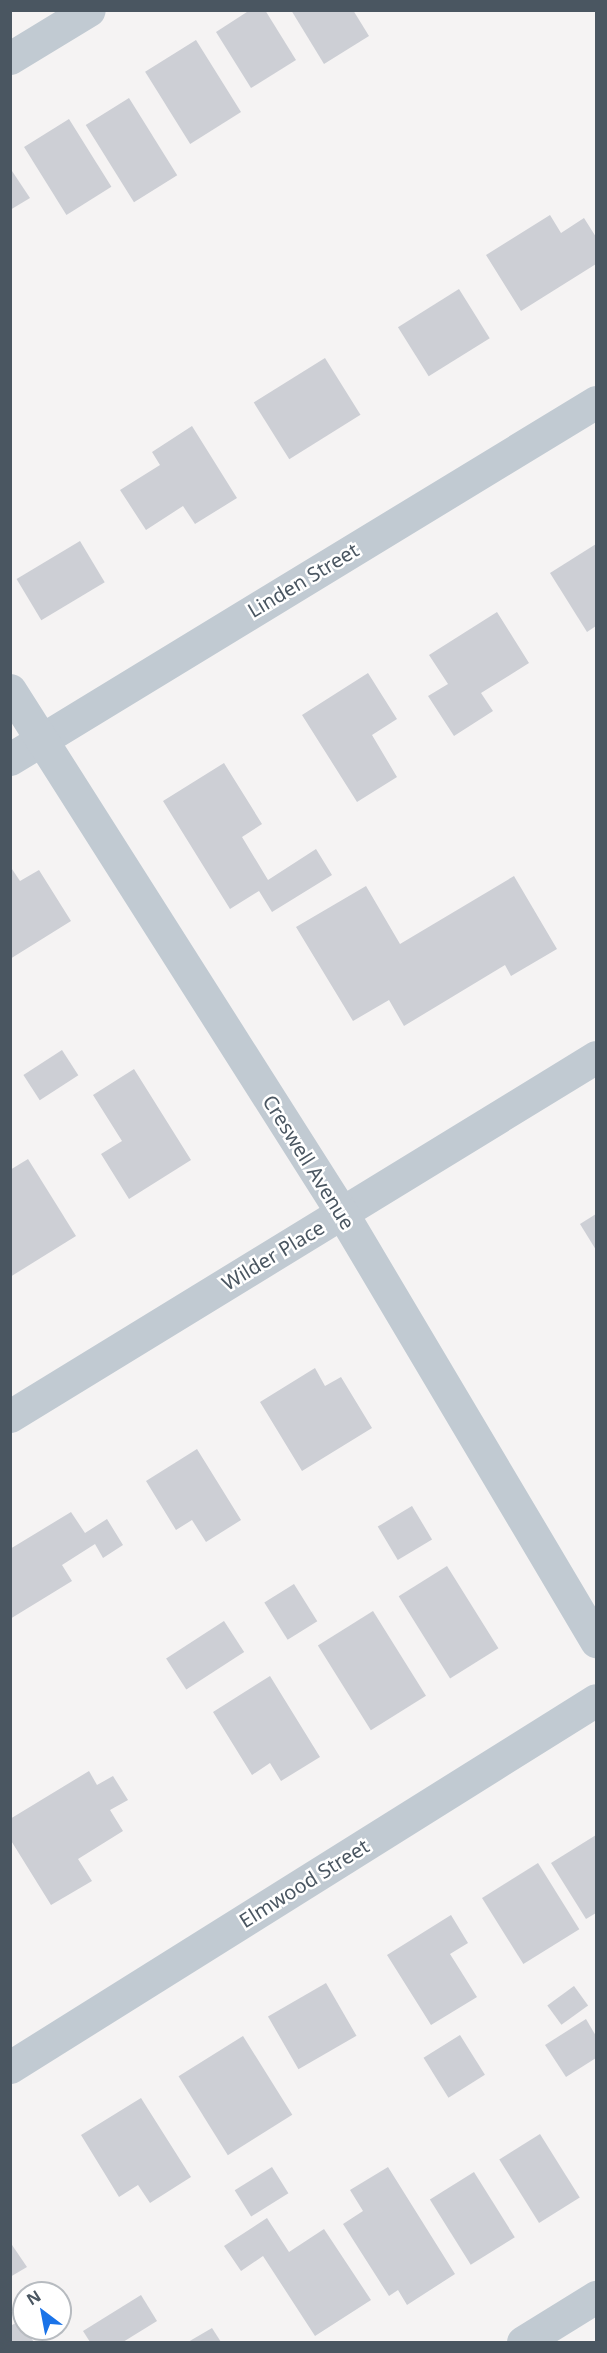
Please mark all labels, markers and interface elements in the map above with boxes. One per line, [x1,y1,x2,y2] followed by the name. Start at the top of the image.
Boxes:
[243,538,363,622] street label: Linden Street
[258,1090,360,1234] street label: Creswell Avenue
[217,1215,329,1295] street label: Wilder Place
[235,1834,373,1932] street label: Elmwood Street
[12,2281,72,2341] north arrow
[22,2285,45,2310] text: N

